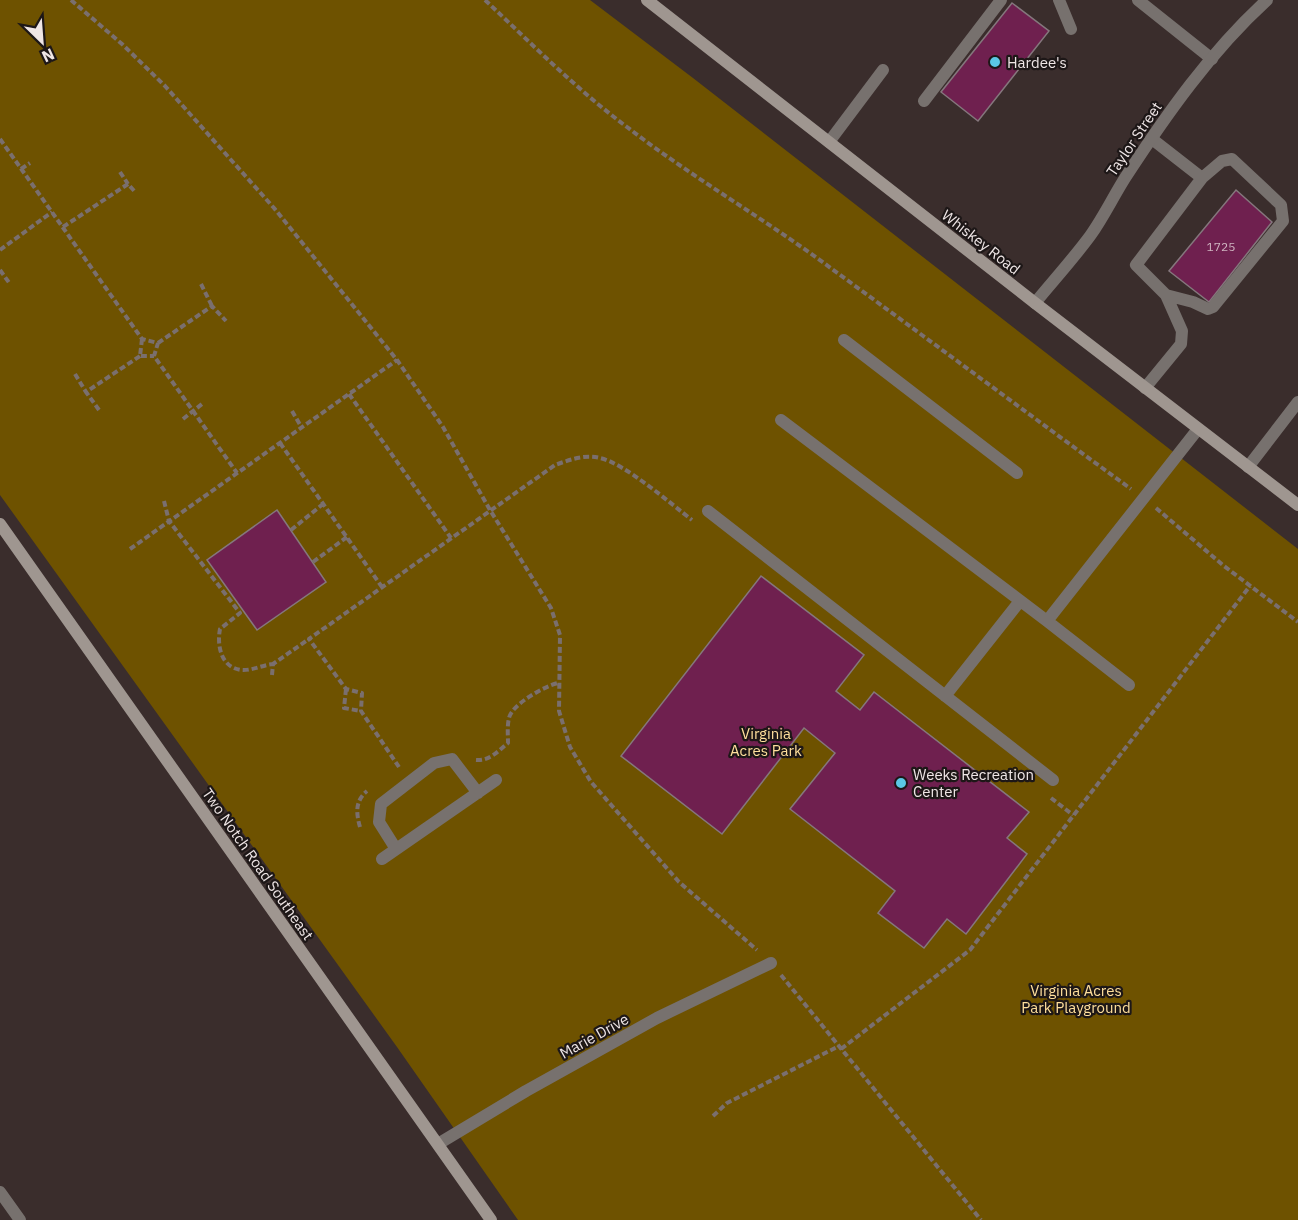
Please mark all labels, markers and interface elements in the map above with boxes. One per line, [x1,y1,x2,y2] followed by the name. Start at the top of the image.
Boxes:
[12,12,72,72] north arrow
[39,44,58,67] text: N
[1007,53,1067,72] place label: Hardee's
[988,55,1002,69] marker: Hardee's
[1102,98,1166,180] street label: Taylor Street
[938,205,1024,279] street label: Whiskey Road
[1207,239,1235,254] house number: 1725
[730,724,802,760] park label: Virginia Acres Park
[913,765,1034,801] place label: Weeks Recreation Center
[894,776,908,790] marker: Weeks Recreation Center
[198,784,318,944] street label: Two Notch Road Southeast
[1021,981,1131,1017] park label: Virginia Acres Park Playground
[556,1009,632,1063] street label: Marie Drive

